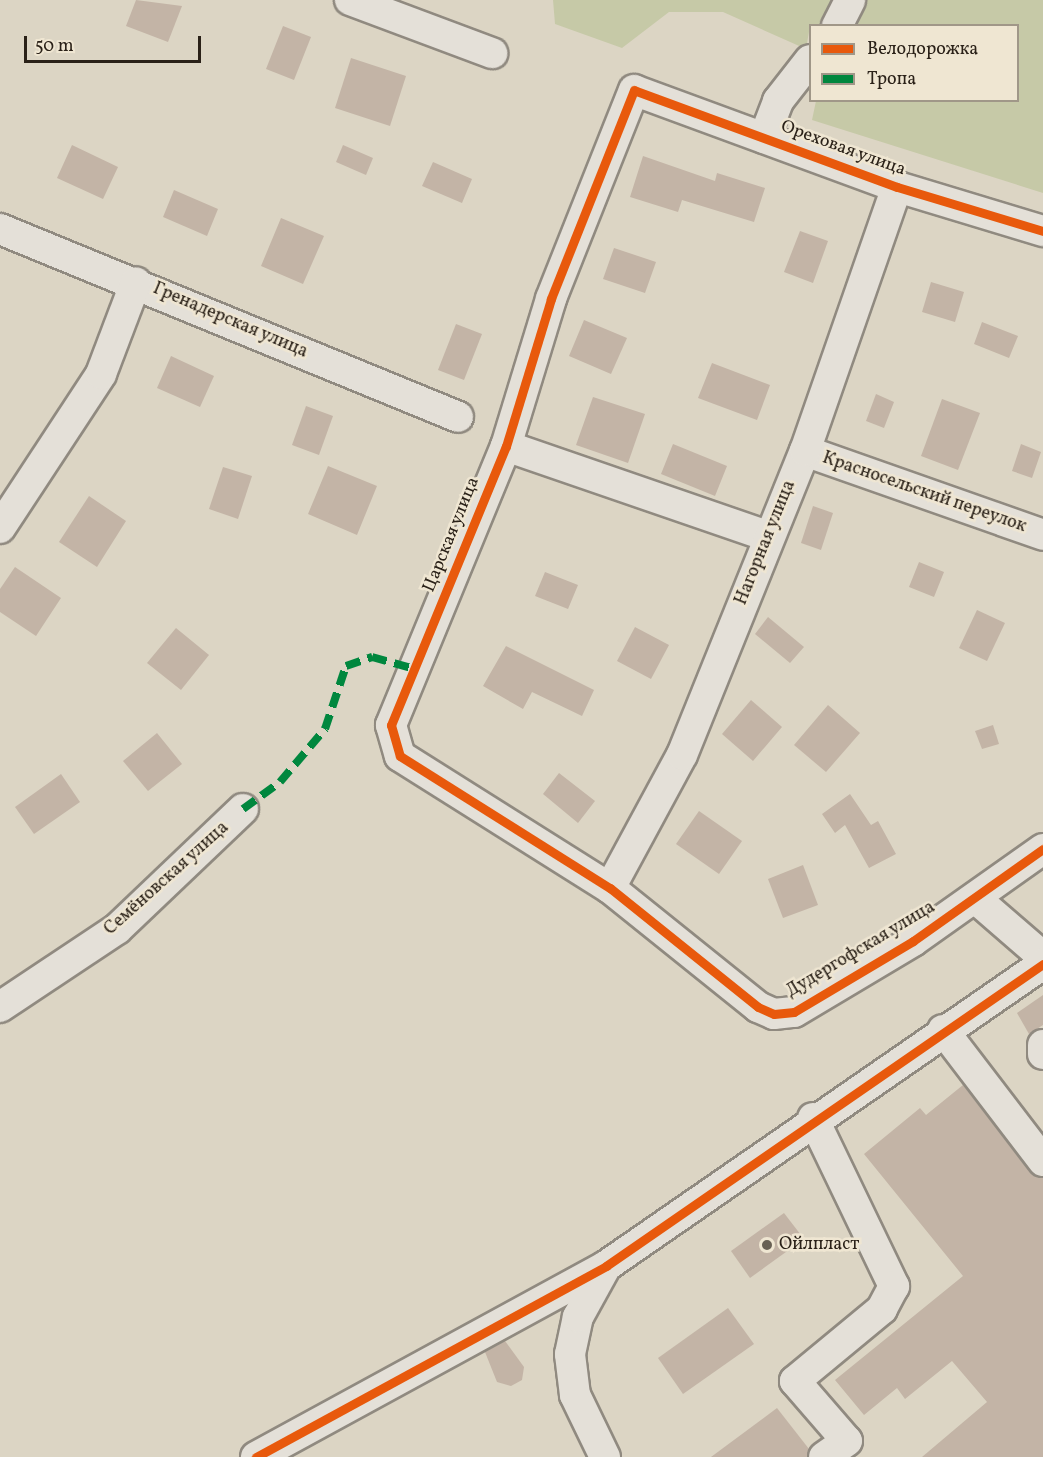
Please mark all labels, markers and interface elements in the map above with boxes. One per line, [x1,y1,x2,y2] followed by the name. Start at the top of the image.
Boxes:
[27,24,204,62] scale bar
[809,24,1019,102] legend
[35,34,74,59] text: 50 m
[867,37,978,62] text: Велодорожка
[867,67,916,92] text: Тропа
[777,116,909,182] street label: Ореховая улица
[149,278,311,364] street label: Гренадерская улица
[819,448,1029,538] street label: Красносельский переулок
[419,474,485,596] street label: Царская улица
[731,477,801,609] street label: Нагорная улица
[100,817,234,941] street label: Семёновская улица
[782,897,940,1003] street label: Дудергофская улица
[779,1234,859,1256] place label: Ойлпласт
[760,1238,774,1252] marker: Ойлпласт

